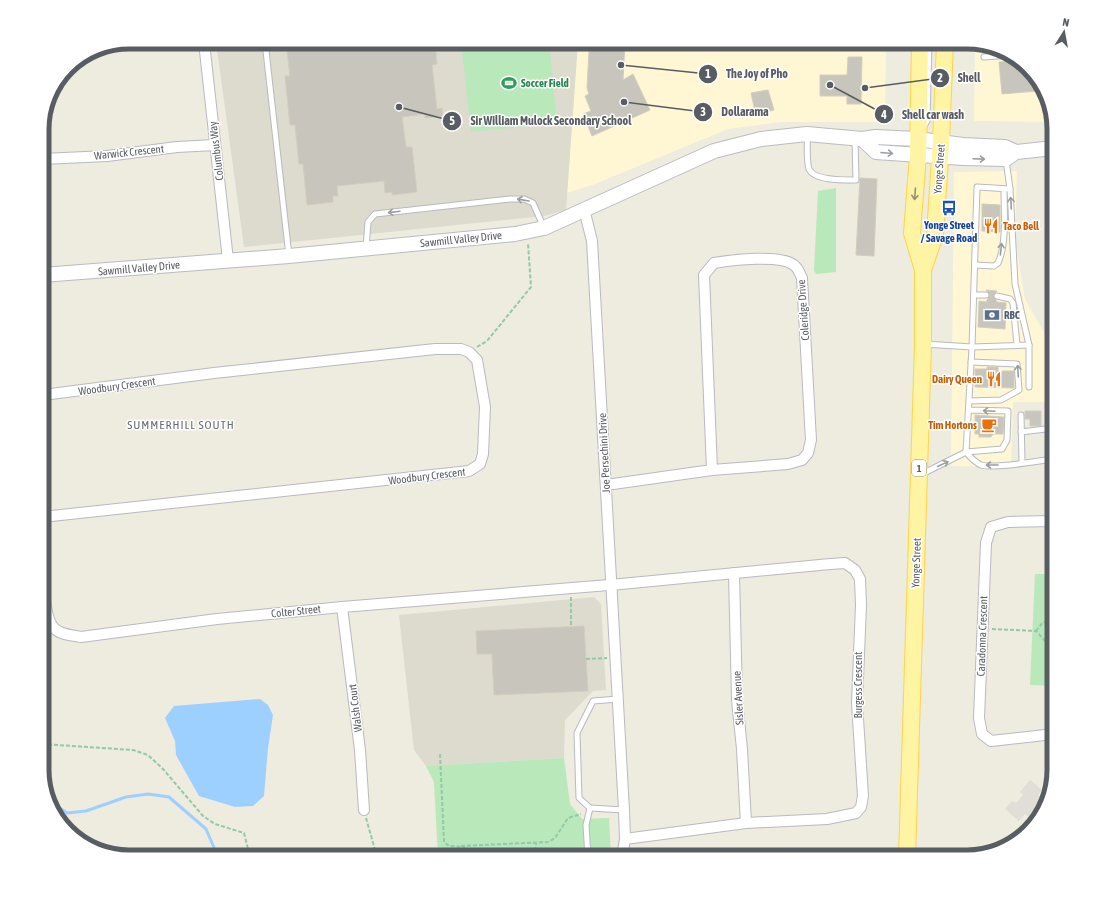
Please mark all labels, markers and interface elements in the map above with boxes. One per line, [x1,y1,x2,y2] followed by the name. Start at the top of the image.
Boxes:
[1044,12,1084,52] north arrow
[1062,16,1070,29] text: N
[698,62,796,86] callout: The Joy of Pho
[930,66,989,90] callout: Shell
[705,67,711,81] text: 1
[726,67,788,81] text: The Joy of Pho
[937,71,943,85] text: 2
[958,71,981,85] text: Shell
[500,74,518,92] sports icon: Soccer Field
[521,77,569,89] place label: Soccer Field
[693,100,777,124] callout: Dollarama
[874,102,972,126] callout: Shell car wash
[700,105,706,119] text: 3
[721,105,769,119] text: Dollarama
[880,108,887,122] text: 4
[902,108,964,122] text: Shell car wash
[442,109,639,133] callout: Sir William Mulock Secondary School
[449,114,455,128] text: 5
[471,114,632,128] text: Sir William Mulock Secondary School
[206,120,226,181] street label: Columbus Way
[93,142,165,162] street label: Warwick Crescent
[931,144,947,194] street label: Yonge Street
[880,149,893,156] one-way arrow
[972,155,985,162] one-way arrow
[911,187,918,200] one-way arrow
[517,196,530,204] one-way arrow
[1007,197,1015,210] one-way arrow
[940,199,958,217] bus stop icon: Yonge Street / Savage Road
[388,208,401,216] one-way arrow
[982,217,1000,235] restaurant icon: Taco Bell
[921,219,977,244] place label: Yonge Street / Savage Road
[1003,220,1040,232] place label: Taco Bell
[419,229,503,249] street label: Sawmill Valley Drive
[998,242,1005,255] one-way arrow
[98,258,180,278] street label: Sawmill Valley Drive
[795,279,811,341] street label: Coleridge Drive
[983,306,1001,324] bank icon: RBC
[1004,309,1020,321] place label: RBC
[1014,365,1021,378] one-way arrow
[985,370,1003,388] restaurant icon: Dairy Queen
[932,373,982,385] place label: Dairy Queen
[78,375,156,397] street label: Woodbury Crescent
[983,407,996,414] one-way arrow
[596,413,612,493] street label: Joe Persechini Drive
[980,416,998,434] cafe icon: Tim Hortons
[127,418,235,432] district label: SUMMERHILL SOUTH
[928,419,977,431] place label: Tim Hortons
[912,460,926,476] road number: 1
[936,460,948,467] one-way arrow
[986,461,999,469] one-way arrow
[388,465,466,487] street label: Woodbury Crescent
[909,538,923,588] street label: Yonge Street
[975,596,989,676] street label: Caradonna Crescent
[271,602,321,620] street label: Colter Street
[852,652,864,718] street label: Burgess Crescent
[731,671,745,725] street label: Sisler Avenue
[346,683,364,733] street label: Walsh Court

